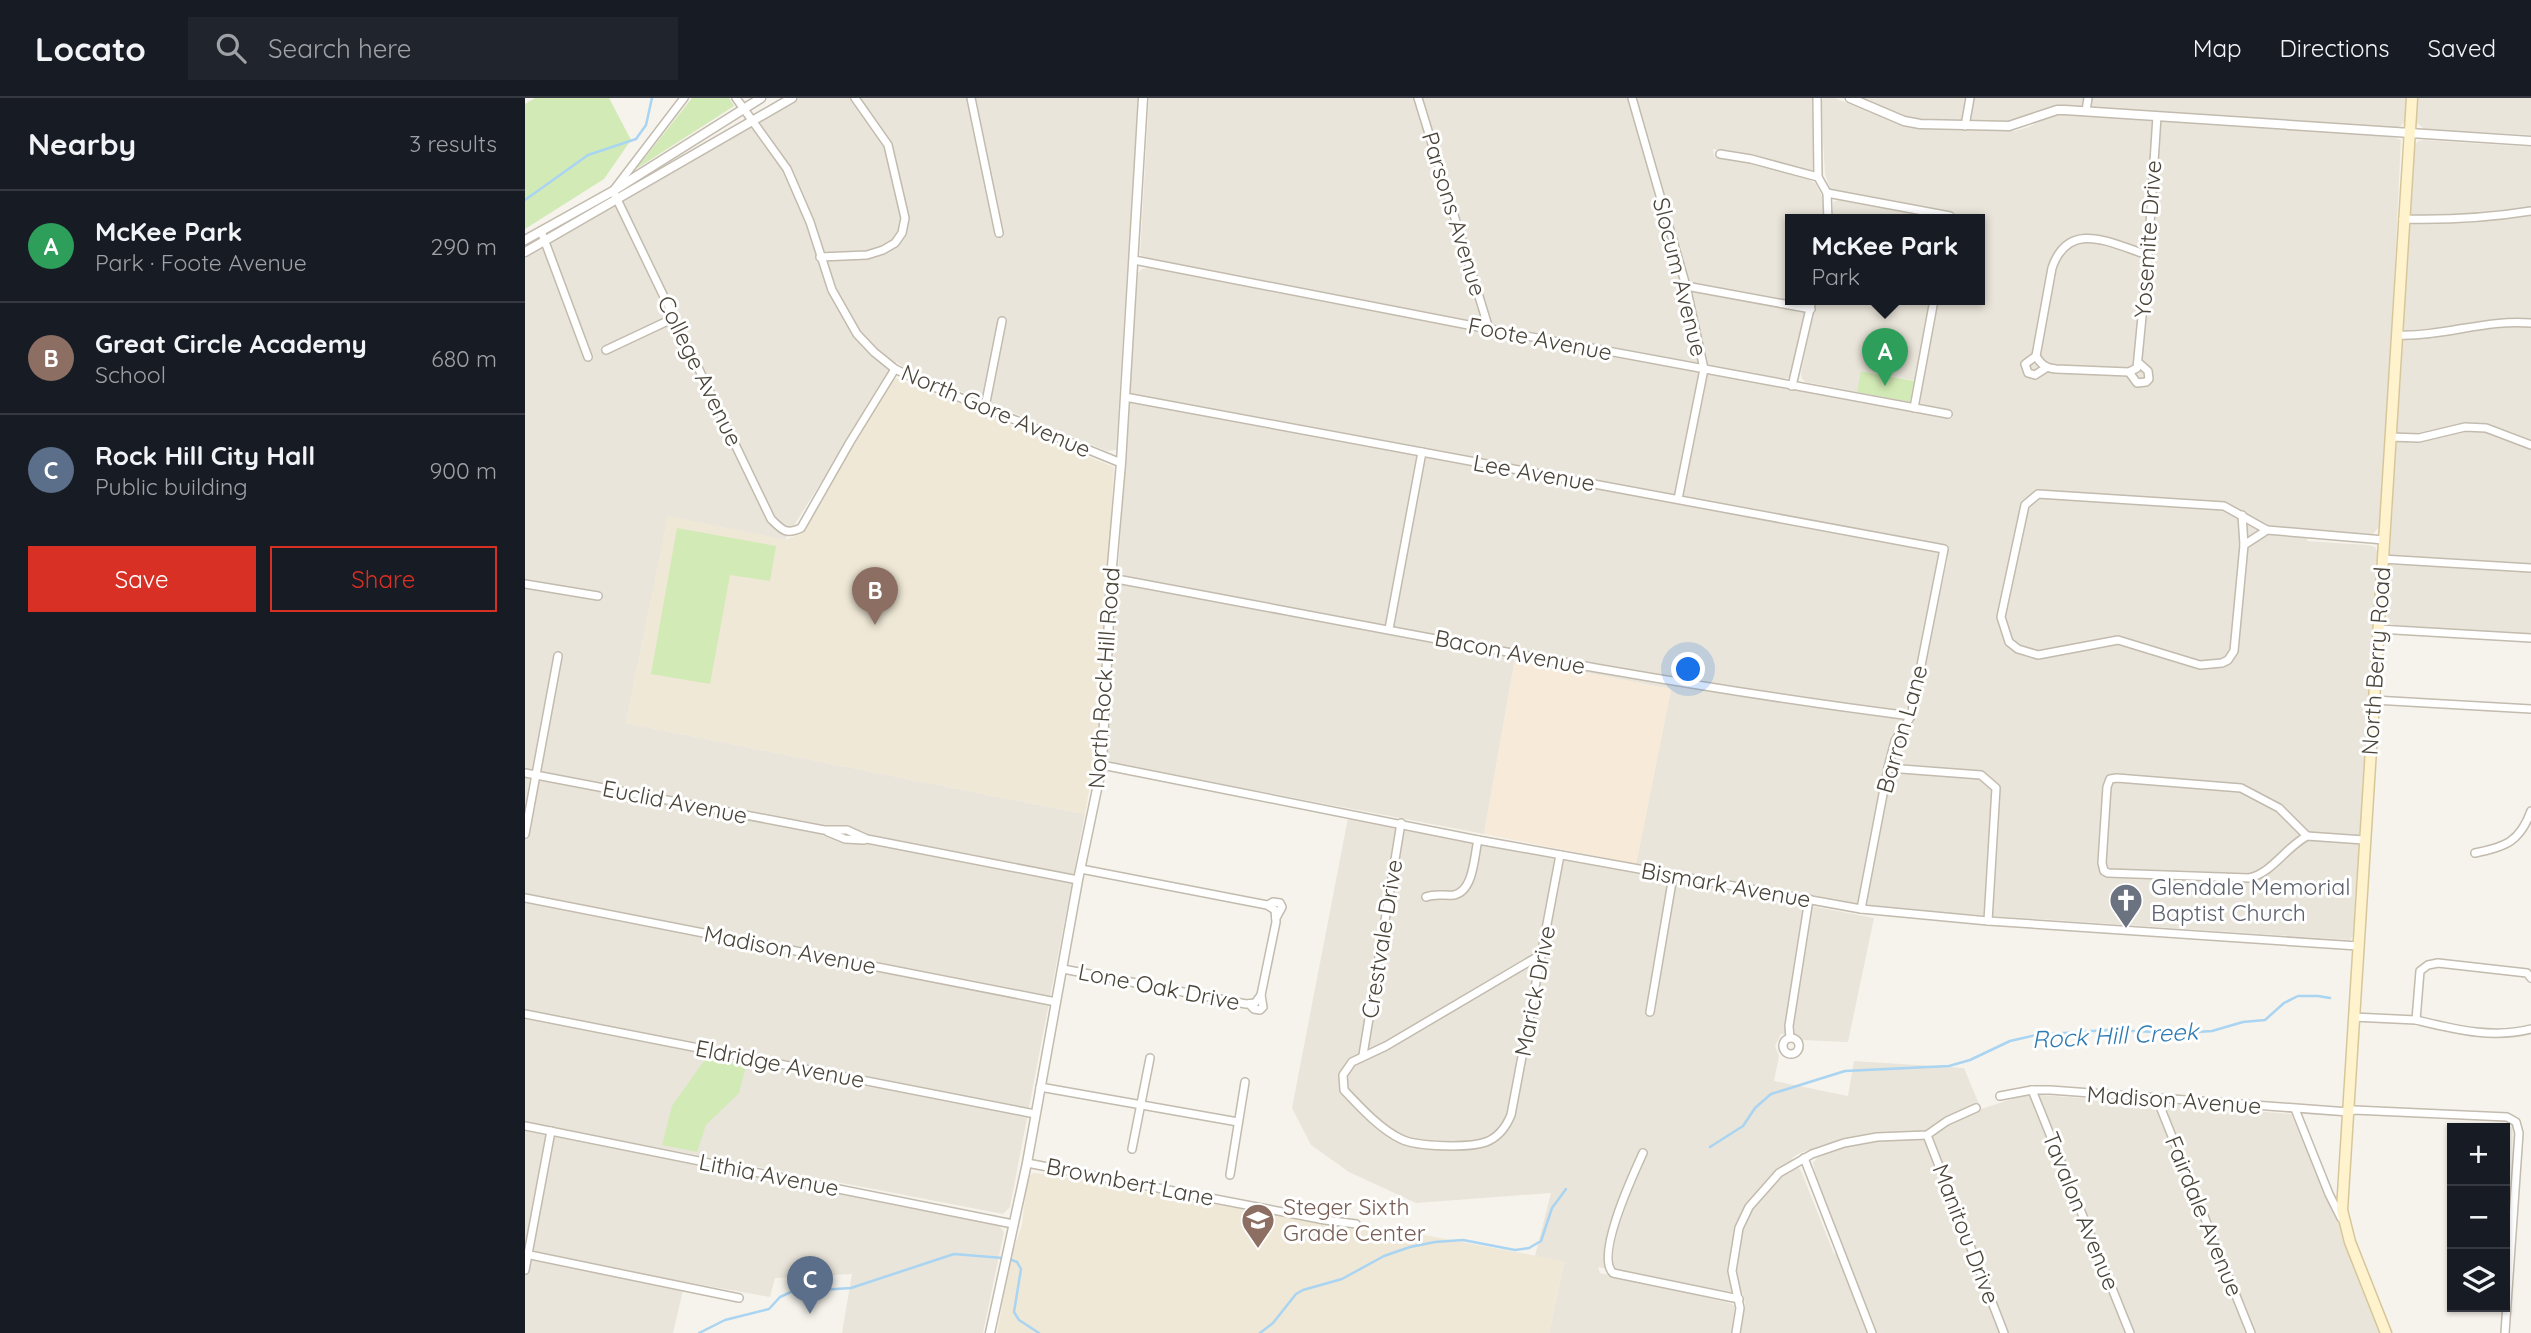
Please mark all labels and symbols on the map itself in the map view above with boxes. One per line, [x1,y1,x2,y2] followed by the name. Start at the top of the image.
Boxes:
[1416,128,1493,299] street label: Parsons Avenue
[2128,159,2167,319] street label: Yosemite Drive
[1647,194,1714,359] street label: Slocum Avenue
[651,291,749,451] street label: College Avenue
[1466,310,1615,367] street label: Foote Avenue
[1862,328,1908,386] pin: A
[897,358,1095,464] street label: North Gore Avenue
[1471,448,1597,497] street label: Lee Avenue
[1081,566,1126,790] street label: North Rock Hill Road
[2354,566,2397,756] street label: North Berry Road
[852,567,898,625] pin: B
[1432,623,1588,680] street label: Bacon Avenue
[1671,652,1705,686] your location
[1869,661,1934,796] street label: Barron Lane
[600,773,750,830] street label: Euclid Avenue
[1639,855,1813,914] street label: Bismark Avenue
[1355,857,1408,1021] street label: Crestvale Drive
[2151,872,2350,927] place label: Glendale Memorial Baptist Church
[2107,881,2145,930] church icon: Glendale Memorial Baptist Church
[702,919,879,980] street label: Madison Avenue
[1508,923,1561,1059] street label: Marick Drive
[1076,957,1242,1016] street label: Lone Oak Drive
[2031,1016,2201,1054] water label: Rock Hill Creek
[693,1033,867,1094] street label: Eldridge Avenue
[2086,1079,2262,1120] street label: Madison Avenue
[2036,1127,2126,1294] street label: Tavalon Avenue
[2159,1131,2250,1300] street label: Fairdale Avenue
[697,1147,841,1202] street label: Lithia Avenue
[1044,1151,1216,1212] street label: Brownbert Lane
[1927,1160,2006,1308] street label: Manitou Drive
[1283,1192,1426,1247] place label: Steger Sixth Grade Center
[1239,1201,1277,1250] school or university icon: Steger Sixth Grade Center
[787,1256,833,1314] pin: C

